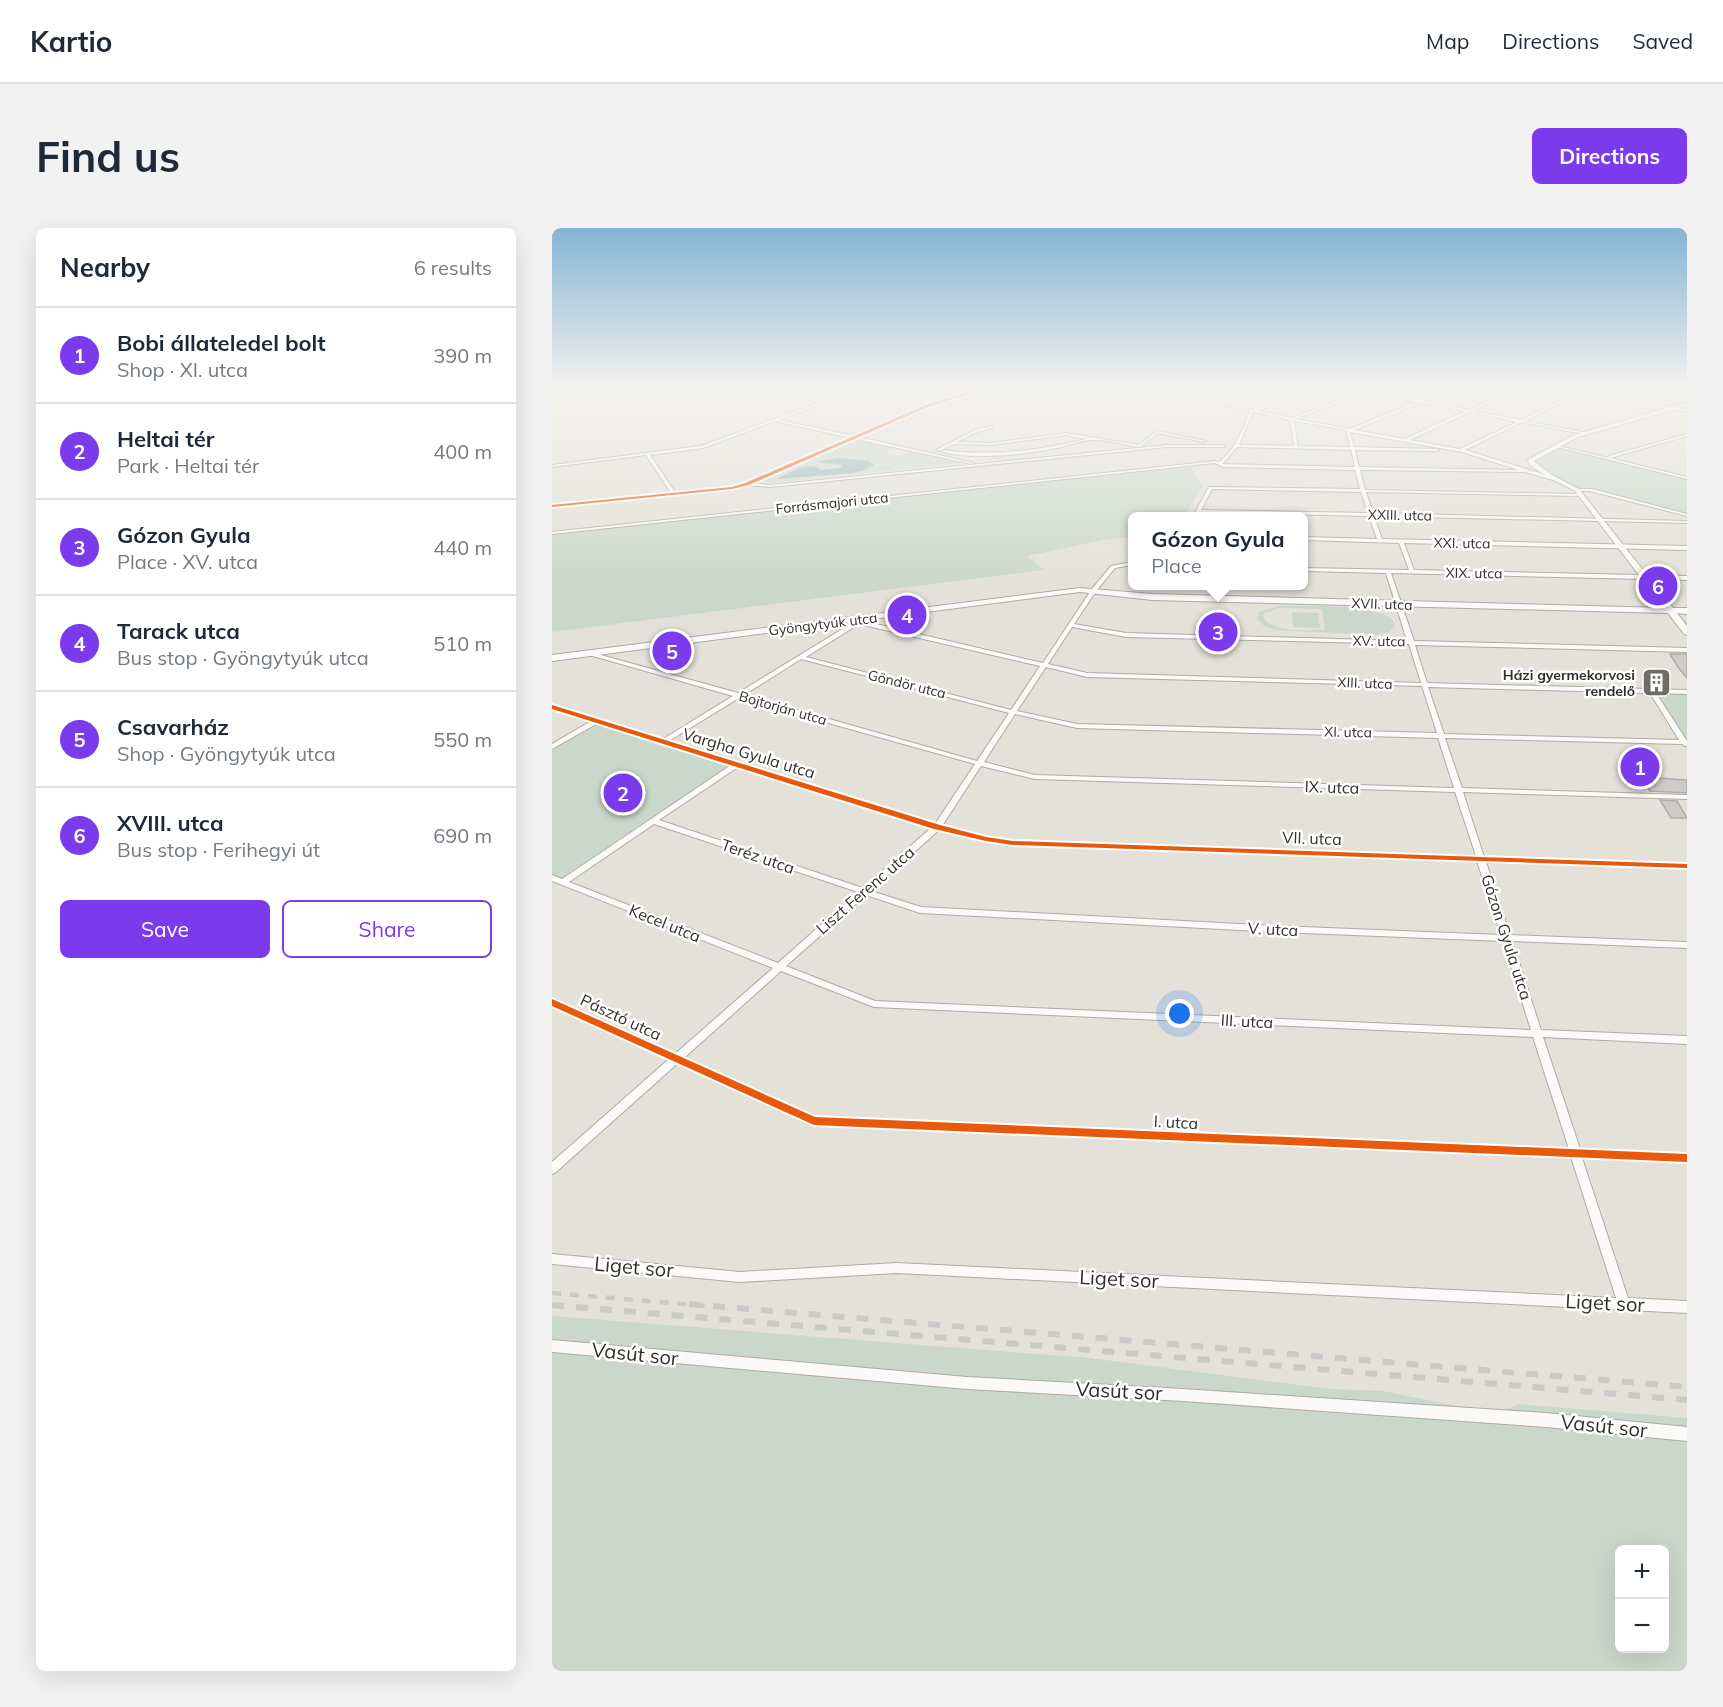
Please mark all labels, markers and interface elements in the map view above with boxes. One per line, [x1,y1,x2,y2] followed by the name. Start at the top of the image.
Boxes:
[30,24,112,59] text: Kartio
[1426,28,1469,54] text: Map
[1502,28,1599,54] text: Directions
[1632,28,1693,54] text: Saved
[1532,128,1687,184] button: Directions
[36,130,180,183] text: Find us
[60,251,150,284] text: Nearby
[414,255,492,280] text: 6 results
[117,329,326,357] text: Bobi állateledel bolt
[74,343,86,368] text: 1
[433,343,492,368] text: 390 m
[117,357,248,382] text: Shop · XI. utca
[117,425,215,453] text: Heltai tér
[74,439,86,464] text: 2
[433,439,492,464] text: 400 m
[117,453,259,478] text: Park · Heltai tér
[775,488,889,518] street label: Forrásmajori utca
[1368,505,1432,525] street label: XXIII. utca
[1128,512,1308,590] popup
[117,521,251,549] text: Gózon Gyula
[1151,525,1285,553] text: Gózon Gyula
[1433,534,1491,552] street label: XXI. utca
[74,535,86,560] text: 3
[433,535,492,560] text: 440 m
[117,549,258,574] text: Place · XV. utca
[1151,553,1202,578] text: Place
[1445,564,1503,582] street label: XIX. utca
[1638,564,1678,608] pin: 6
[888,592,926,638] pin: 4
[1351,594,1413,614] street label: XVII. utca
[768,608,878,640] street label: Gyöngytyúk utca
[1198,610,1238,654] pin: 3
[117,617,240,645] text: Tarack utca
[652,628,692,674] pin: 5
[74,631,86,656] text: 4
[433,631,492,656] text: 510 m
[1352,632,1406,650] street label: XV. utca
[117,645,369,670] text: Bus stop · Gyöngytyúk utca
[866,666,948,702] street label: Göndör utca
[1503,666,1635,700] place label: Házi gyermekorvosi rendelő
[1640,667,1672,699] building icon: Házi gyermekorvosi rendelő
[1337,673,1393,693] street label: XIII. utca
[737,687,829,729] street label: Bojtorján utca
[117,713,229,741] text: Csavarház
[680,723,818,783] street label: Vargha Gyula utca
[1324,723,1372,741] street label: XI. utca
[74,727,86,752] text: 5
[433,727,492,752] text: 550 m
[117,741,336,766] text: Shop · Gyöngytyúk utca
[1620,744,1660,790] pin: 1
[604,770,642,816] pin: 2
[1304,776,1360,798] street label: IX. utca
[117,809,224,837] text: XVIII. utca
[74,823,86,848] text: 6
[433,823,492,848] text: 690 m
[1282,827,1342,849] street label: VII. utca
[719,834,797,878] street label: Teréz utca
[117,837,320,862] text: Bus stop · Ferihegyi út
[812,842,918,938] street label: Liszt Ferenc utca
[1477,872,1537,1002] street label: Gózon Gyula utca
[60,900,270,958] button: Save
[282,900,492,958] button: Share
[626,900,704,946] street label: Kecel utca
[1247,918,1299,940] street label: V. utca
[577,990,665,1044] street label: Pásztó utca
[1165,999,1194,1028] your location
[1220,1010,1274,1032] street label: III. utca
[1153,1111,1199,1133] street label: I. utca
[593,1251,675,1282] street label: Liget sor
[1079,1264,1160,1293] street label: Liget sor
[1565,1288,1646,1317] street label: Liget sor
[590,1337,680,1371] street label: Vasút sor
[1075,1376,1164,1405] street label: Vasút sor
[1559,1409,1649,1443] street label: Vasút sor
[1615,1545,1669,1653] map controls
[1615,1545,1669,1599] button: +
[1615,1599,1669,1653] button: −

